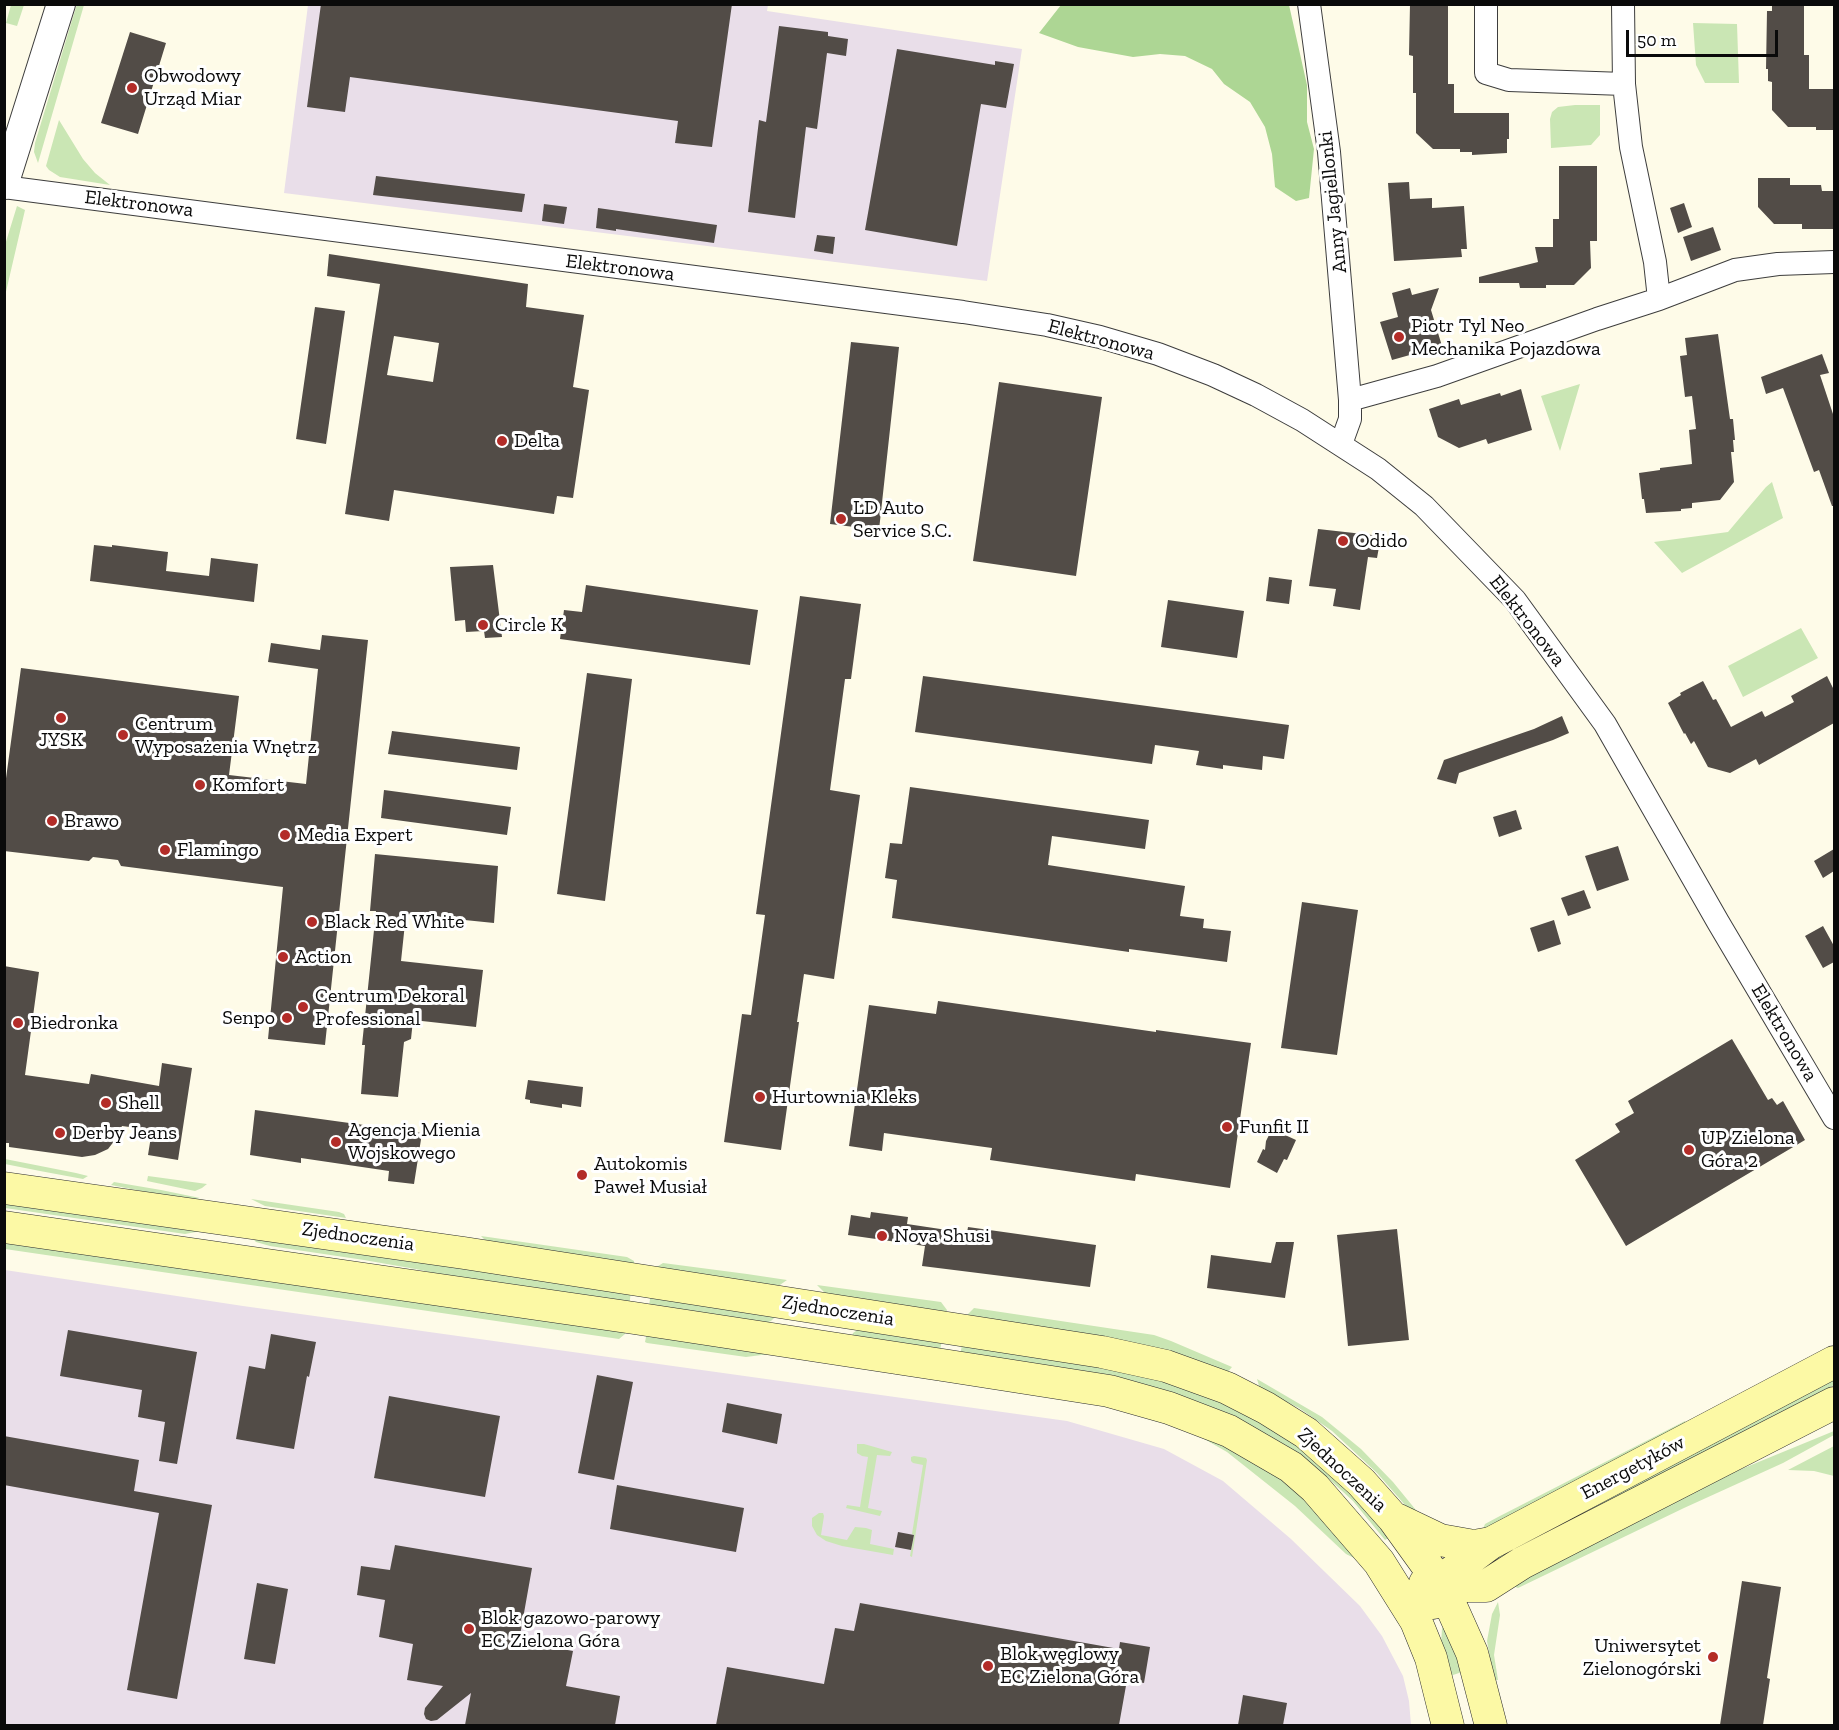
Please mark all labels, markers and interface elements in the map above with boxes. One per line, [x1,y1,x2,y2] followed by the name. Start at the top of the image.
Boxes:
[1629,18,1780,56] scale bar
[1637,29,1676,51] text: 50 m
[144,64,242,111] place label: Obwodowy Urząd Miar
[125,81,139,95] marker: Obwodowy Urząd Miar
[1314,130,1352,274] street label: Anny Jagiellonki
[83,185,195,223] street label: Elektronowa
[564,249,676,287] street label: Elektronowa
[1045,314,1157,366] street label: Elektronowa
[1411,314,1601,361] place label: Piotr Tyl Neo Mechanika Pojazdowa
[1392,330,1406,344] marker: Piotr Tyl Neo Mechanika Pojazdowa
[514,429,560,453] place label: Delta
[495,434,509,448] marker: Delta
[853,496,952,543] place label: LD Auto Service S.C.
[834,512,848,526] marker: LD Auto Service S.C.
[1355,529,1407,553] place label: Odido
[1336,534,1350,548] marker: Odido
[1484,570,1570,672] street label: Elektronowa
[495,613,563,637] place label: Circle K
[476,618,490,632] marker: Circle K
[54,711,68,725] marker: JYSK
[135,712,317,759] place label: Centrum Wyposażenia Wnętrz
[39,728,83,752] place label: JYSK
[116,728,130,742] marker: Centrum Wyposażenia Wnętrz
[212,773,284,797] place label: Komfort
[193,778,207,792] marker: Komfort
[64,809,119,833] place label: Brawo
[45,814,59,828] marker: Brawo
[297,823,413,847] place label: Media Expert
[278,828,292,842] marker: Media Expert
[177,838,259,862] place label: Flamingo
[158,843,172,857] marker: Flamingo
[324,910,464,934] place label: Black Red White
[305,915,319,929] marker: Black Red White
[295,945,352,969] place label: Action
[276,950,290,964] marker: Action
[1746,980,1822,1086] street label: Elektronowa
[315,984,465,1031] place label: Centrum Dekoral Professional
[296,1000,310,1014] marker: Centrum Dekoral Professional
[222,1006,275,1030] place label: Senpo
[30,1011,118,1035] place label: Biedronka
[280,1011,294,1025] marker: Senpo
[11,1016,25,1030] marker: Biedronka
[772,1085,917,1109] place label: Hurtownia Kleks
[753,1090,767,1104] marker: Hurtownia Kleks
[118,1091,160,1115] place label: Shell
[99,1096,113,1110] marker: Shell
[1239,1115,1309,1139] place label: Funfit II
[348,1118,480,1165] place label: Agencja Mienia Wojskowego
[1220,1120,1234,1134] marker: Funfit II
[72,1121,177,1145] place label: Derby Jeans
[53,1126,67,1140] marker: Derby Jeans
[1701,1126,1795,1173] place label: UP Zielona Góra 2
[329,1135,343,1149] marker: Agencja Mienia Wojskowego
[1682,1143,1696,1157] marker: UP Zielona Góra 2
[594,1152,707,1199] place label: Autokomis Paweł Musiał
[575,1168,589,1182] marker: Autokomis Paweł Musiał
[300,1217,416,1257] street label: Zjednoczenia
[894,1224,990,1248] place label: Nova Shusi
[875,1229,889,1243] marker: Nova Shusi
[780,1290,896,1332] street label: Zjednoczenia
[1292,1423,1392,1517] street label: Zjednoczenia
[1577,1431,1689,1505] street label: Energetyków
[481,1606,660,1653] place label: Blok gazowo-parowy EC Zielona Góra
[462,1622,476,1636] marker: Blok gazowo-parowy EC Zielona Góra
[1583,1634,1701,1681] place label: Uniwersytet Zielonogórski
[1000,1642,1139,1689] place label: Blok węglowy EC Zielona Góra
[1706,1650,1720,1664] marker: Uniwersytet Zielonogórski
[981,1659,995,1673] marker: Blok węglowy EC Zielona Góra

